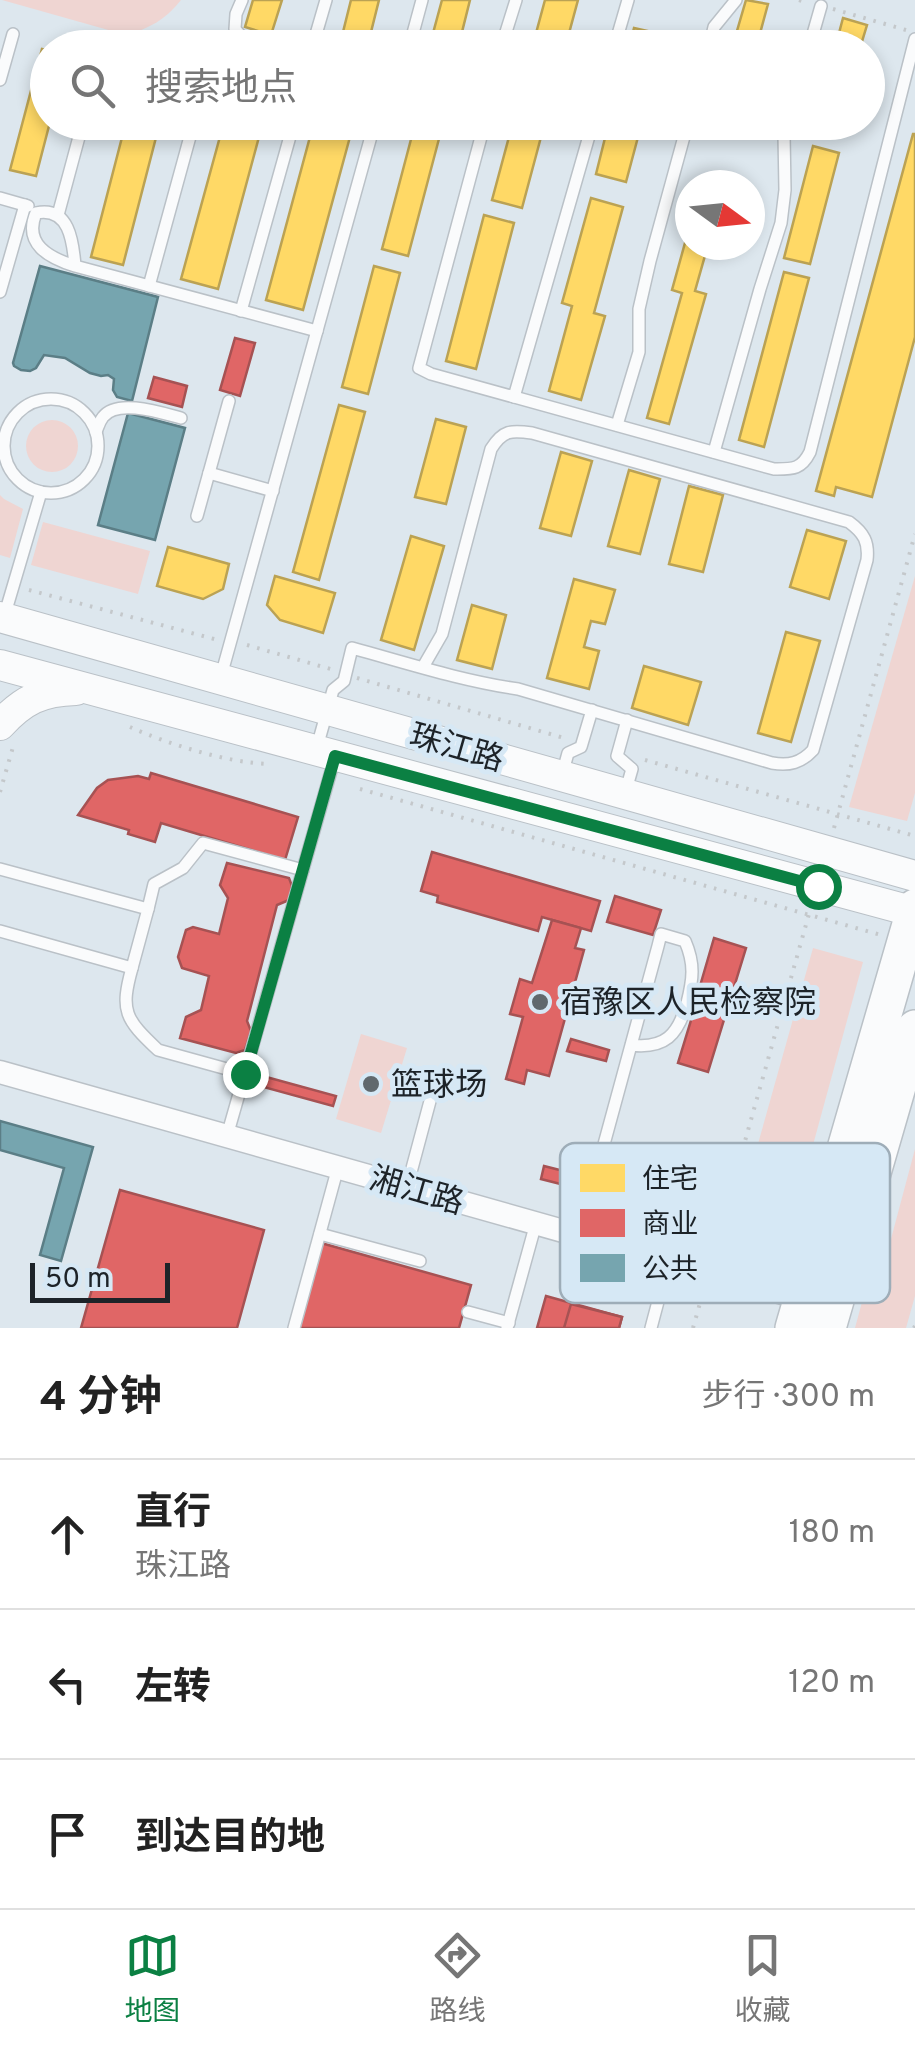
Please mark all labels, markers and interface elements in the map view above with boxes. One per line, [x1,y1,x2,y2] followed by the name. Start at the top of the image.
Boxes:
[30,30,885,140] search box
[65,58,120,113] icon: search
[145,66,297,115] text: 搜索地点
[675,170,765,260] north arrow
[405,717,508,782] street label: 珠江路
[796,864,842,910] route start
[560,985,816,1025] place label: 宿豫区人民检察院
[529,991,551,1013] marker: 宿豫区人民检察院
[223,1052,269,1098] route end
[391,1067,487,1107] place label: 篮球场
[360,1073,382,1095] marker: 篮球场
[560,1143,890,1303] legend
[365,1160,468,1225] street label: 湘江路
[642,1163,698,1199] text: 住宅
[642,1208,698,1244] text: 商业
[642,1253,698,1289] text: 公共
[30,1258,170,1302] scale bar
[45,1262,111,1298] text: 50 m
[40,1373,162,1426] text: 4 分钟
[702,1378,875,1418] text: 步行 · 300 m
[135,1490,211,1539] text: 直行
[40,1507,95,1562] icon: ahead
[789,1514,875,1554] text: 180 m
[135,1548,231,1588] text: 珠江路
[40,1657,95,1712] icon: left
[788,1664,875,1704] text: 120 m
[135,1665,211,1714] text: 左转
[40,1807,95,1862] icon: arrive
[135,1815,325,1864] text: 到达目的地
[124,1928,181,2031] tab: 地图
[429,1928,486,2031] tab: 路线
[734,1928,791,2031] tab: 收藏

